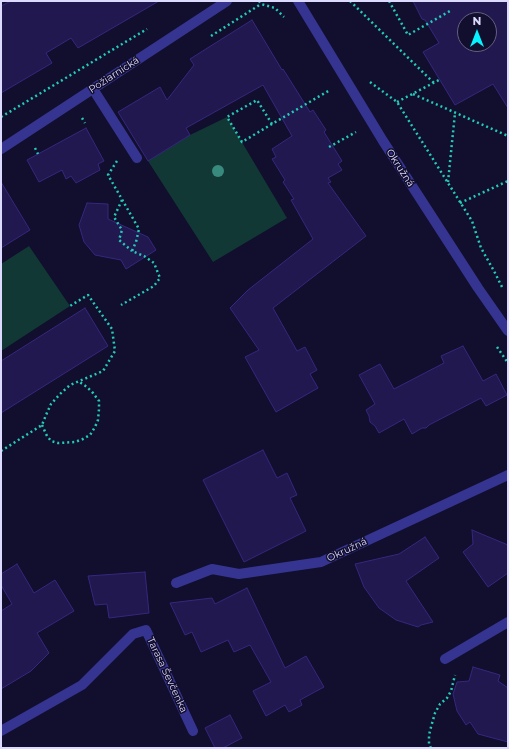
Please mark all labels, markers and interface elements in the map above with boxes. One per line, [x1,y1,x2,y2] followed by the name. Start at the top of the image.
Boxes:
[457,12,497,52] north arrow
[473,14,481,28] text: N
[87,54,141,96] street label: Požiarnická
[383,147,417,189] street label: Okružná
[325,536,369,564] street label: Okružná
[144,635,190,715] street label: Tarasa Ševčenka

